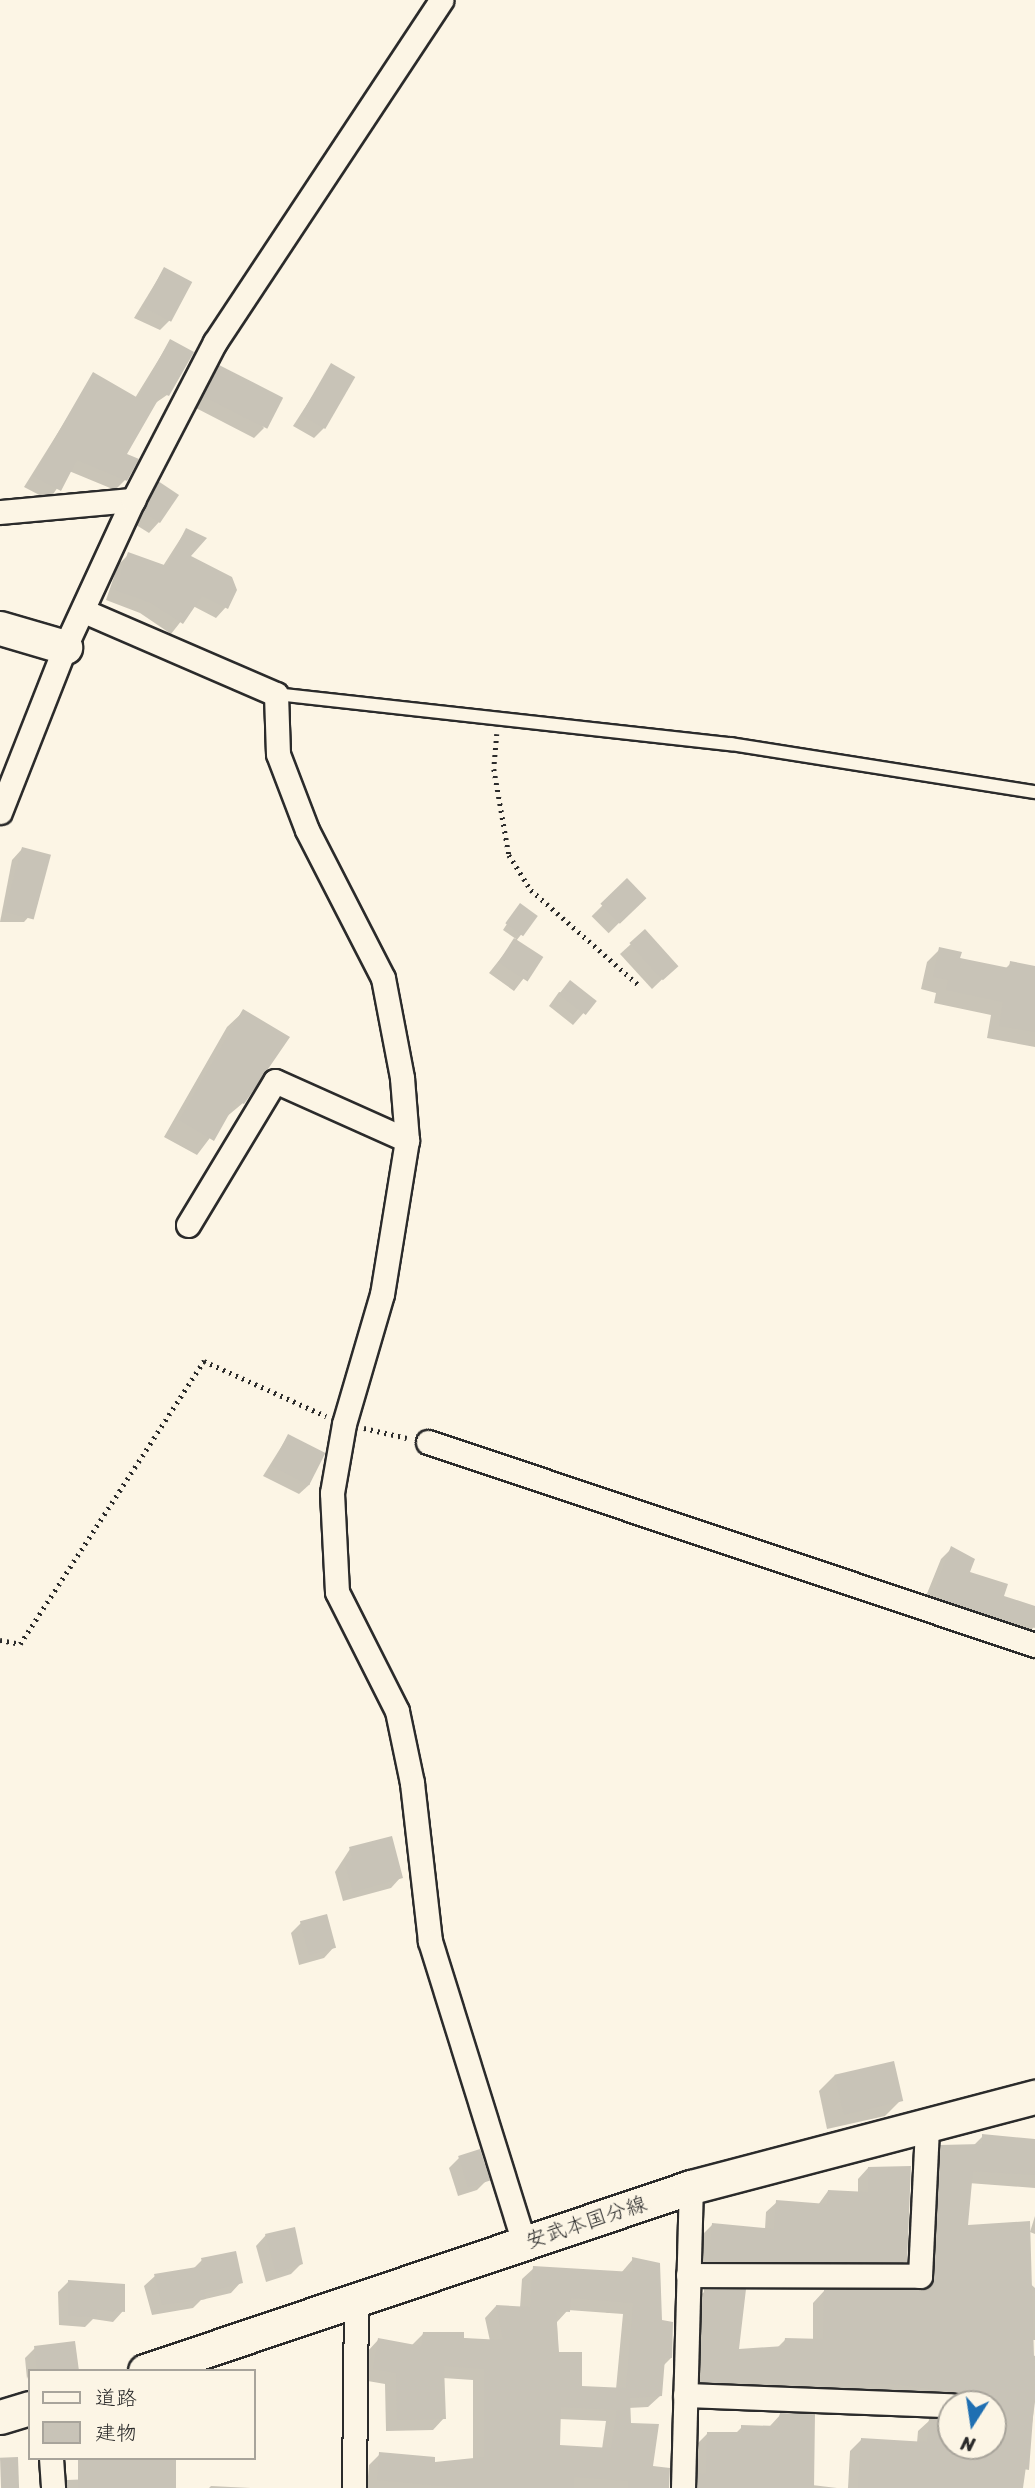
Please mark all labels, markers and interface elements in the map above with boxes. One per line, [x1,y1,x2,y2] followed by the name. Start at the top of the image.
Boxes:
[522,2191,650,2253] street label: 安武本国分線
[28,2369,256,2460] legend
[95,2379,137,2417] text: 道路
[937,2390,1007,2460] north arrow
[95,2414,137,2452] text: 建物
[958,2427,978,2462] text: N

